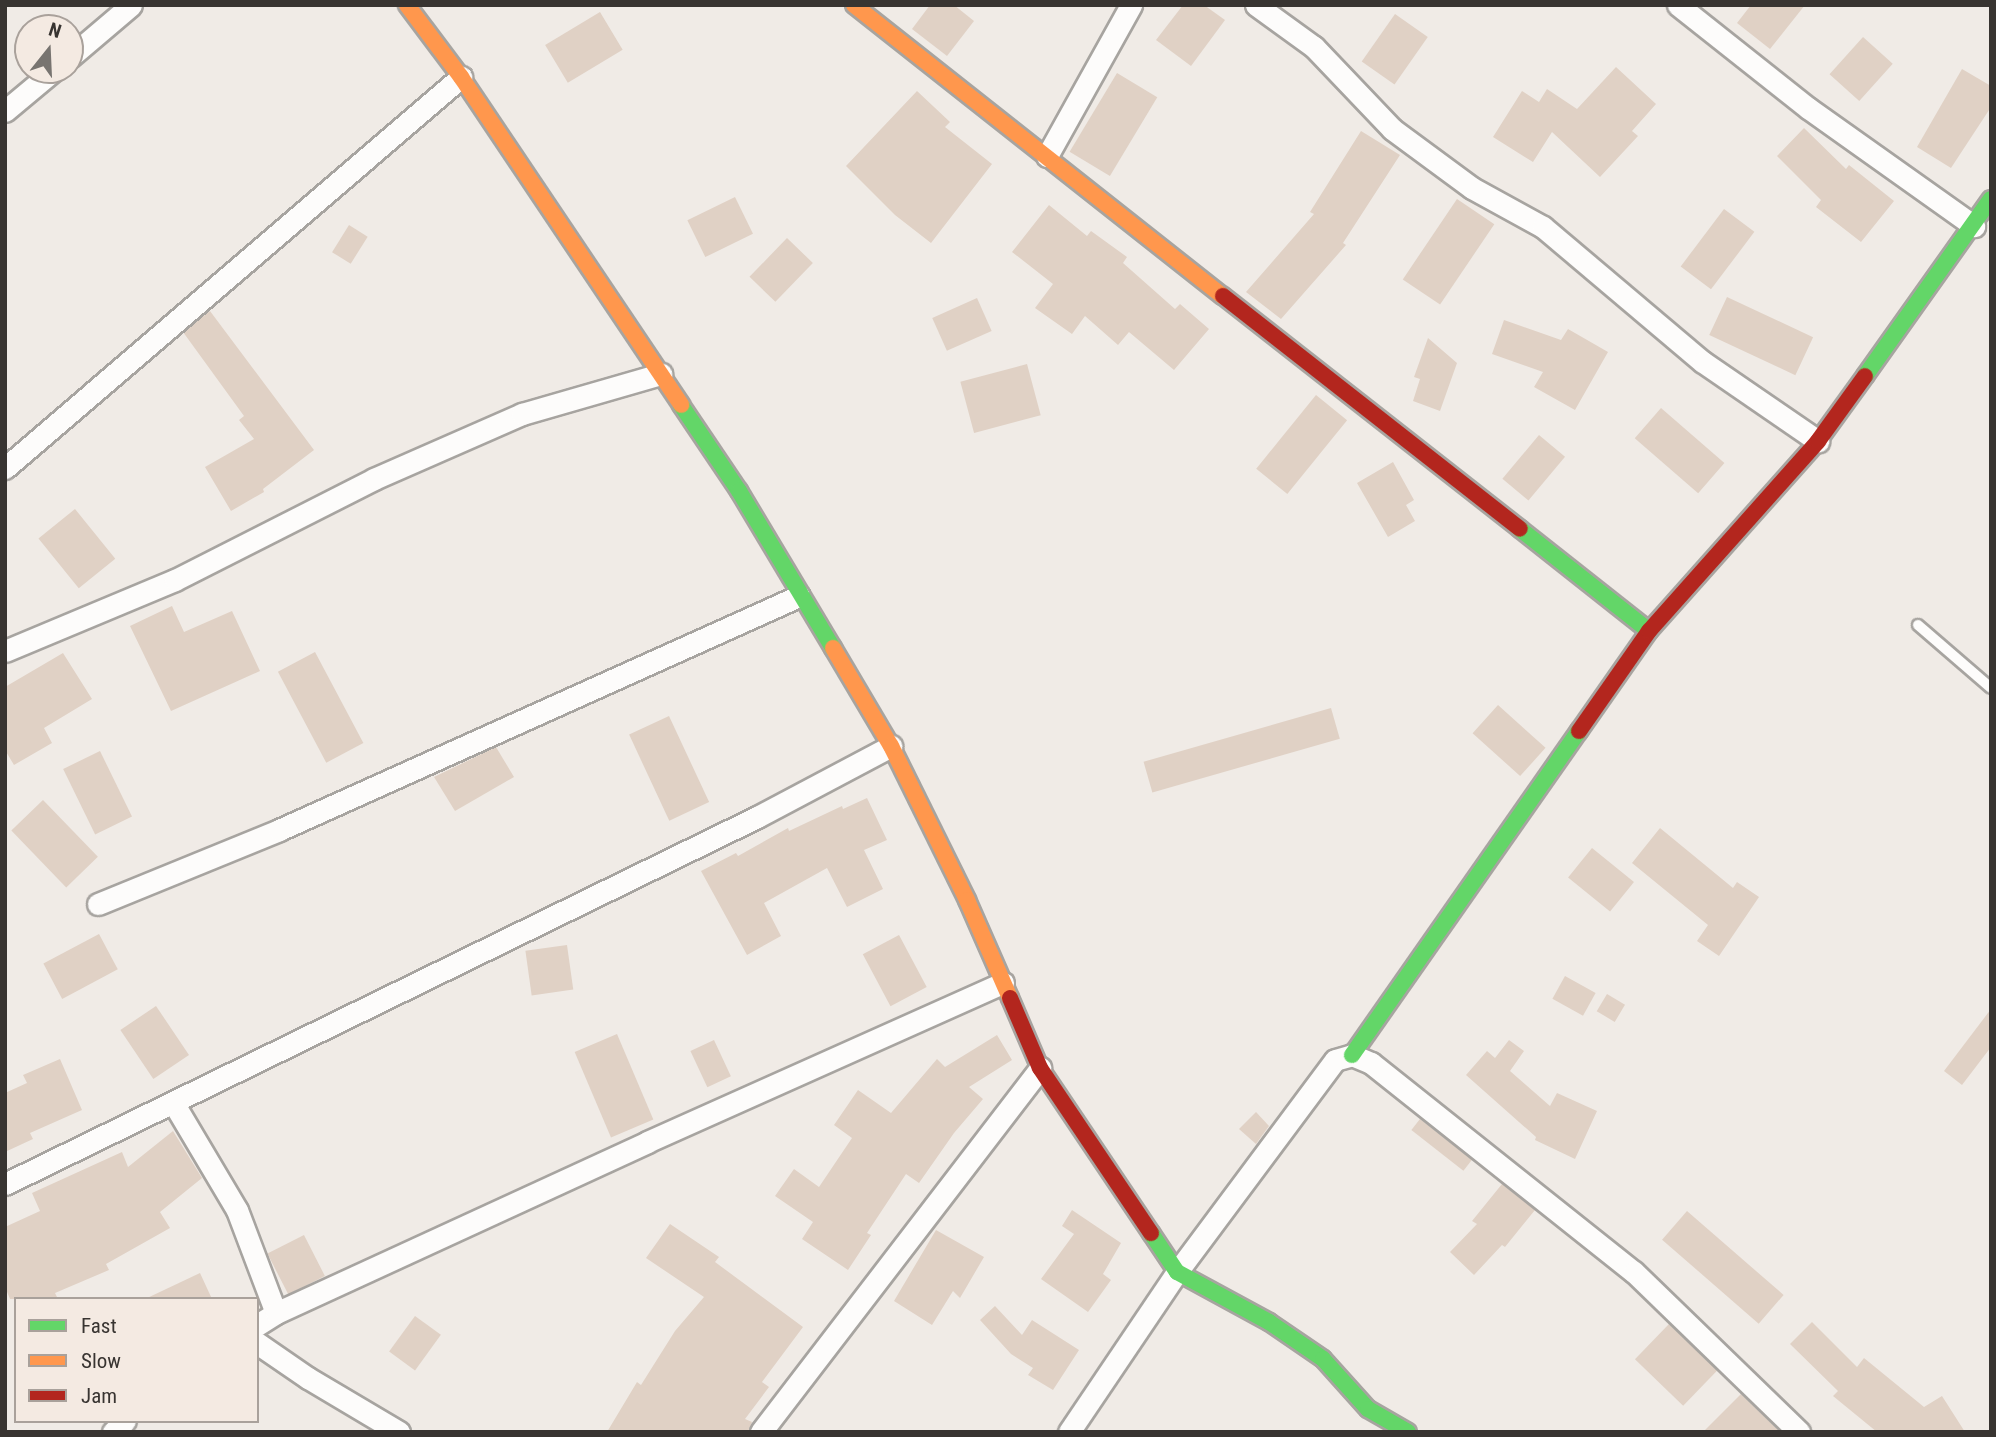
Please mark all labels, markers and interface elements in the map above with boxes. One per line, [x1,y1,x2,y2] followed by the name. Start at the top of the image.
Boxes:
[14,14,84,84] north arrow
[46,18,64,43] text: N
[14,1297,259,1423] legend
[81,1314,117,1338] text: Fast
[81,1349,121,1373] text: Slow
[81,1384,117,1408] text: Jam

